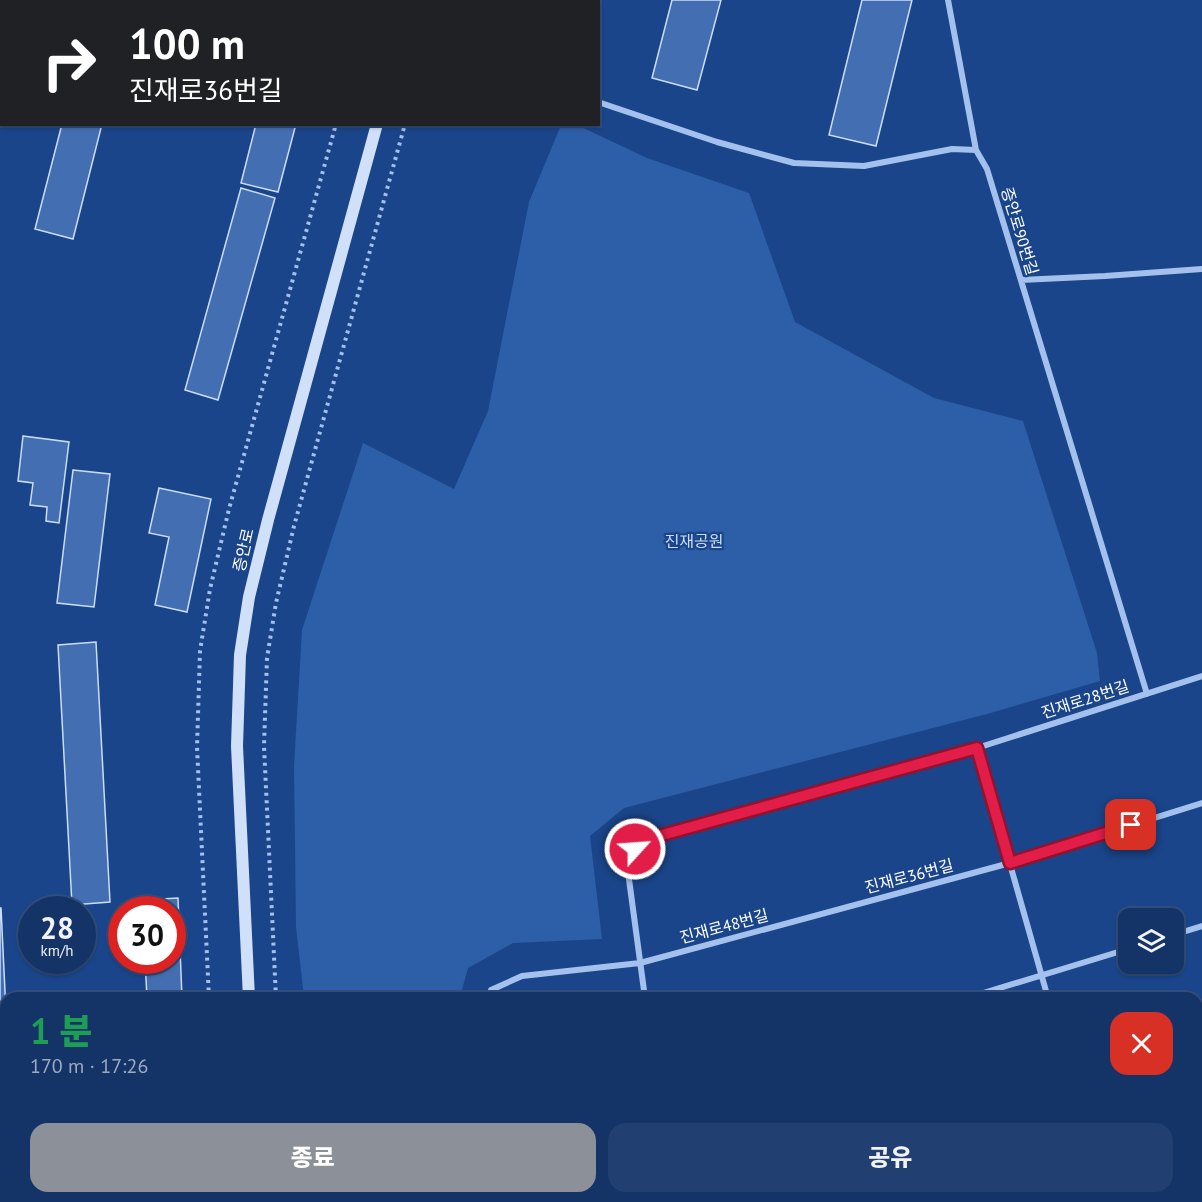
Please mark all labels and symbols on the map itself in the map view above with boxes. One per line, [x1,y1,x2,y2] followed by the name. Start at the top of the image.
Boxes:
[997,185,1043,277] street label: 증안로90번길
[228,526,258,574] street label: 증안로
[665,531,723,551] park label: 진재공원
[1039,675,1131,723] street label: 진재로28번길
[1105,799,1156,850] pin
[603,817,667,881] position arrow
[862,855,956,897] street label: 진재로36번길
[108,896,186,974] speed limit sign: 30
[677,905,771,947] street label: 진재로48번길

